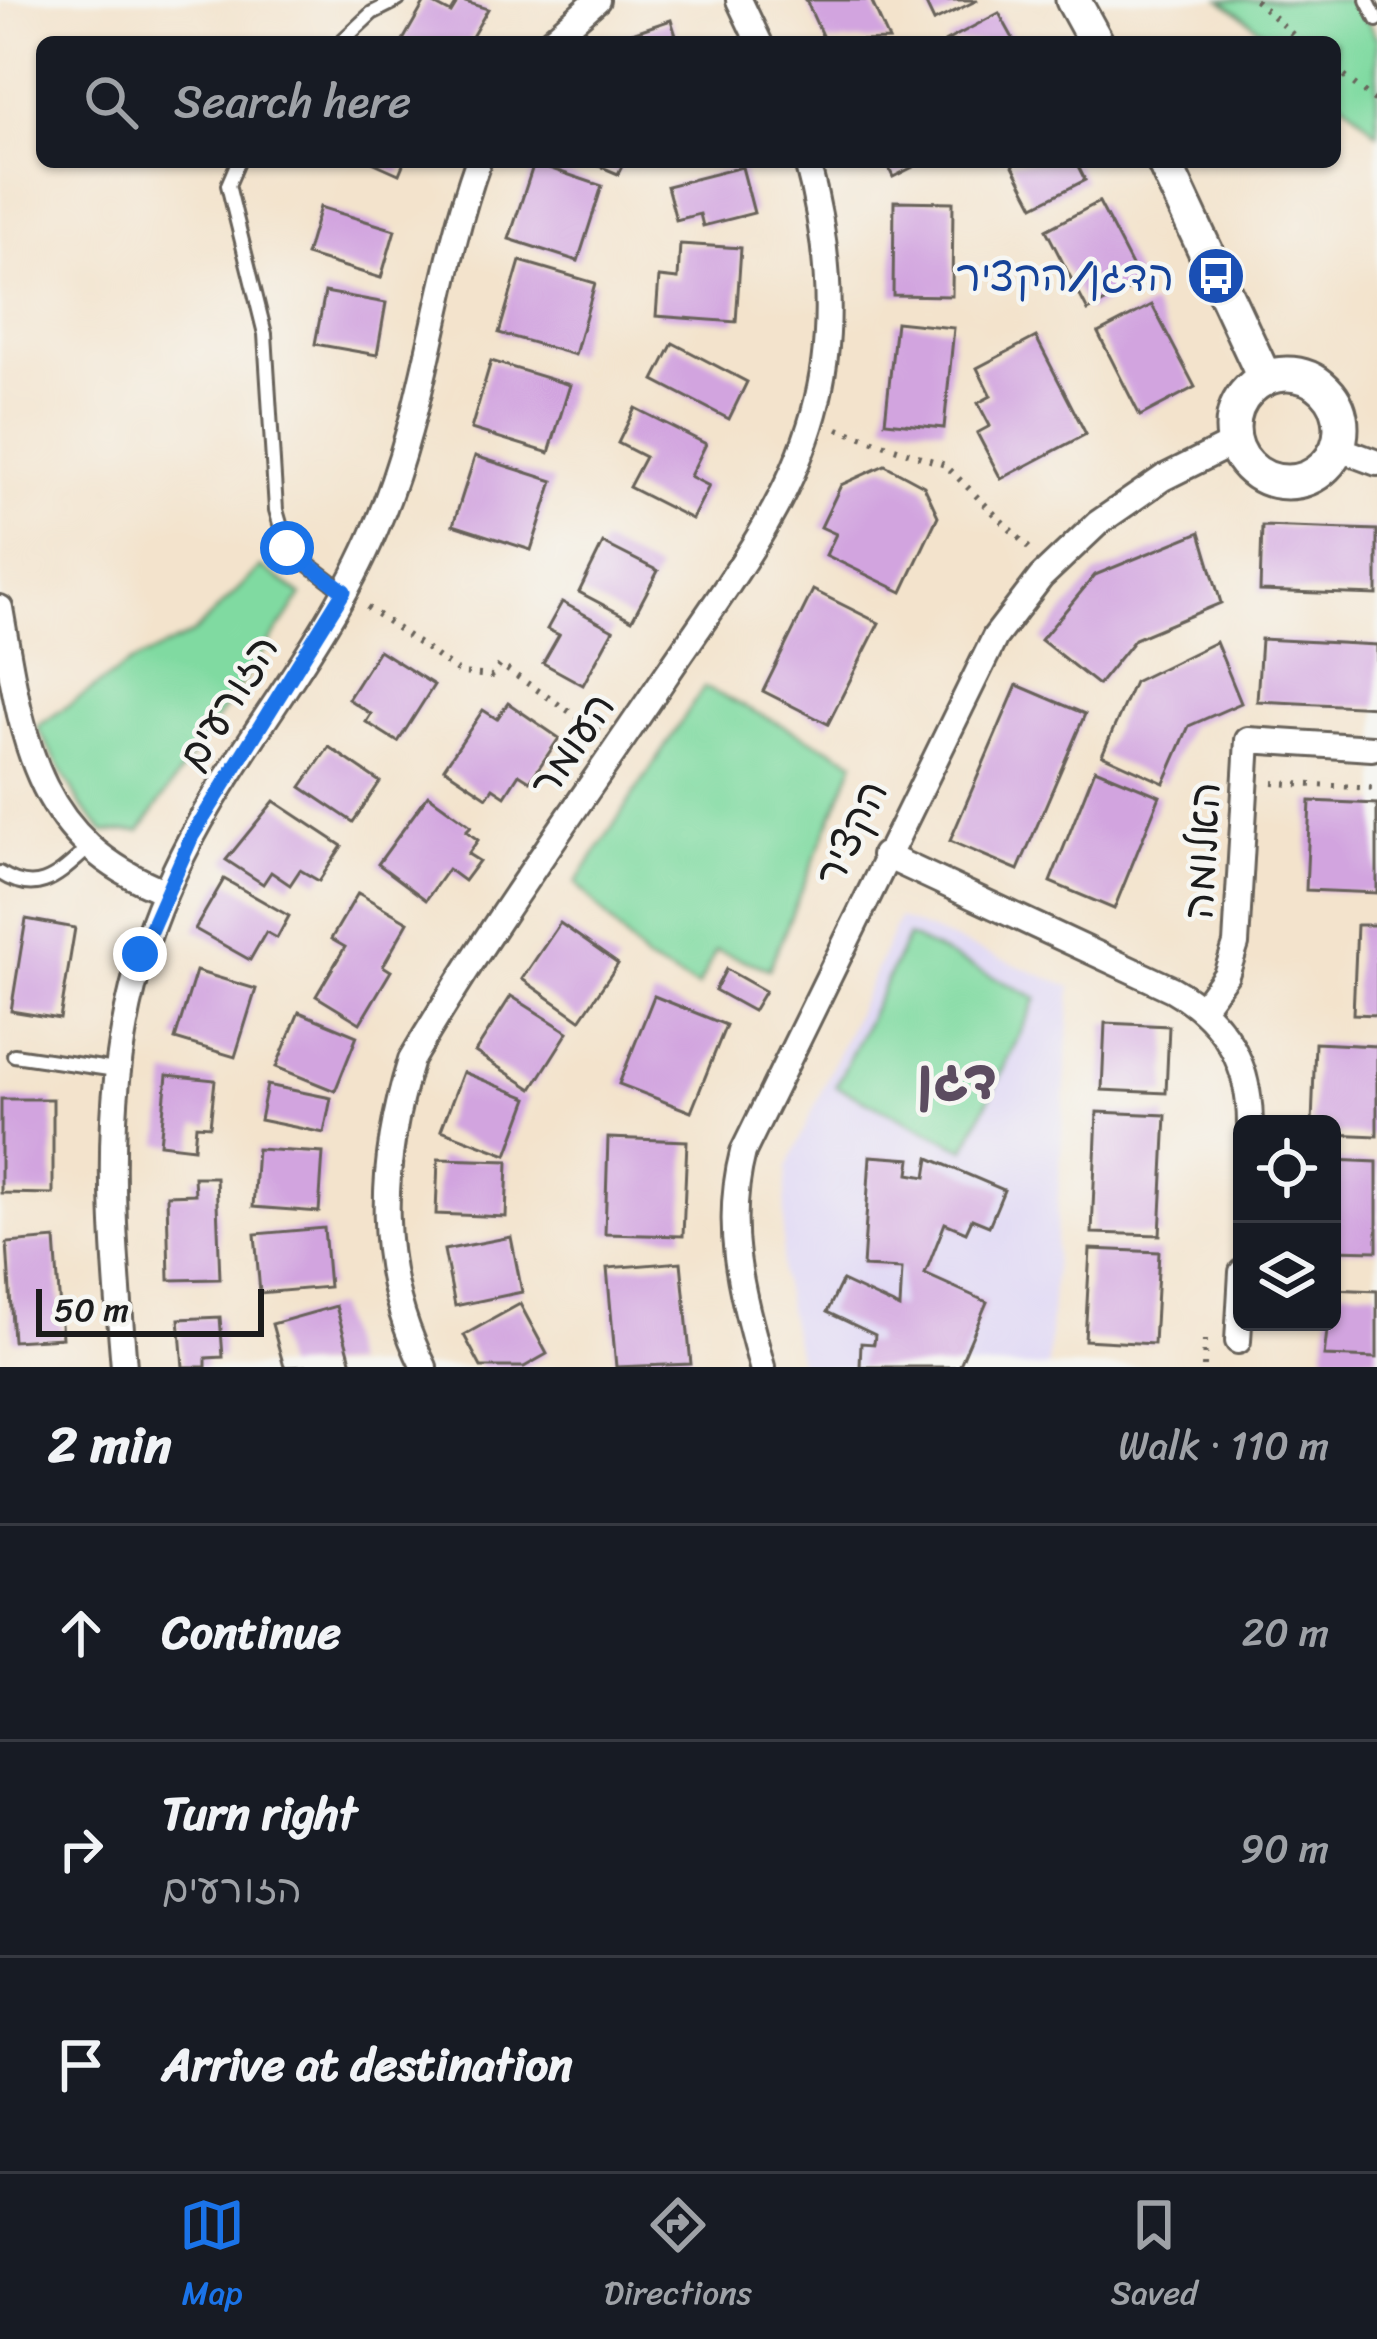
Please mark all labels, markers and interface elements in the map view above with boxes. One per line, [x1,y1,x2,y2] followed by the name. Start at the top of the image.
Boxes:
[36,36,1341,168] search box
[174,62,411,142] text: Search here
[78,69,144,135] icon: search
[956,239,1174,313] place label: הדגן/הקציר
[1185,245,1247,307] bus stop icon: הדגן/הקציר
[260,521,314,575] route start
[157,618,299,786] street label: הזורעים
[509,676,635,814] street label: העומר
[793,766,909,900] street label: הקציר
[1161,780,1243,922] street label: האלומה
[113,927,167,981] route end
[917,1032,997,1128] district label: דגן
[1233,1115,1341,1331] map controls
[1233,1115,1341,1223] button: locate
[1233,1223,1341,1331] button: layers
[54,1281,129,1339] text: 50 m
[36,1283,264,1336] scale bar
[48,1400,171,1490] text: 2 min
[1119,1411,1329,1480] text: Walk · 110 m
[162,1593,341,1673] text: Continue
[1242,1598,1329,1667] text: 20 m
[48,1600,114,1666] icon: ahead
[162,1774,357,1854] text: Turn right
[1240,1814,1329,1883] text: 90 m
[48,1816,114,1882] icon: right
[162,1854,302,1923] text: הזורעים
[162,2025,572,2105] text: Arrive at destination
[48,2032,114,2098] icon: arrive
[179,2192,245,2322] tab: Map
[604,2192,752,2322] tab: Directions
[1111,2192,1198,2322] tab: Saved

